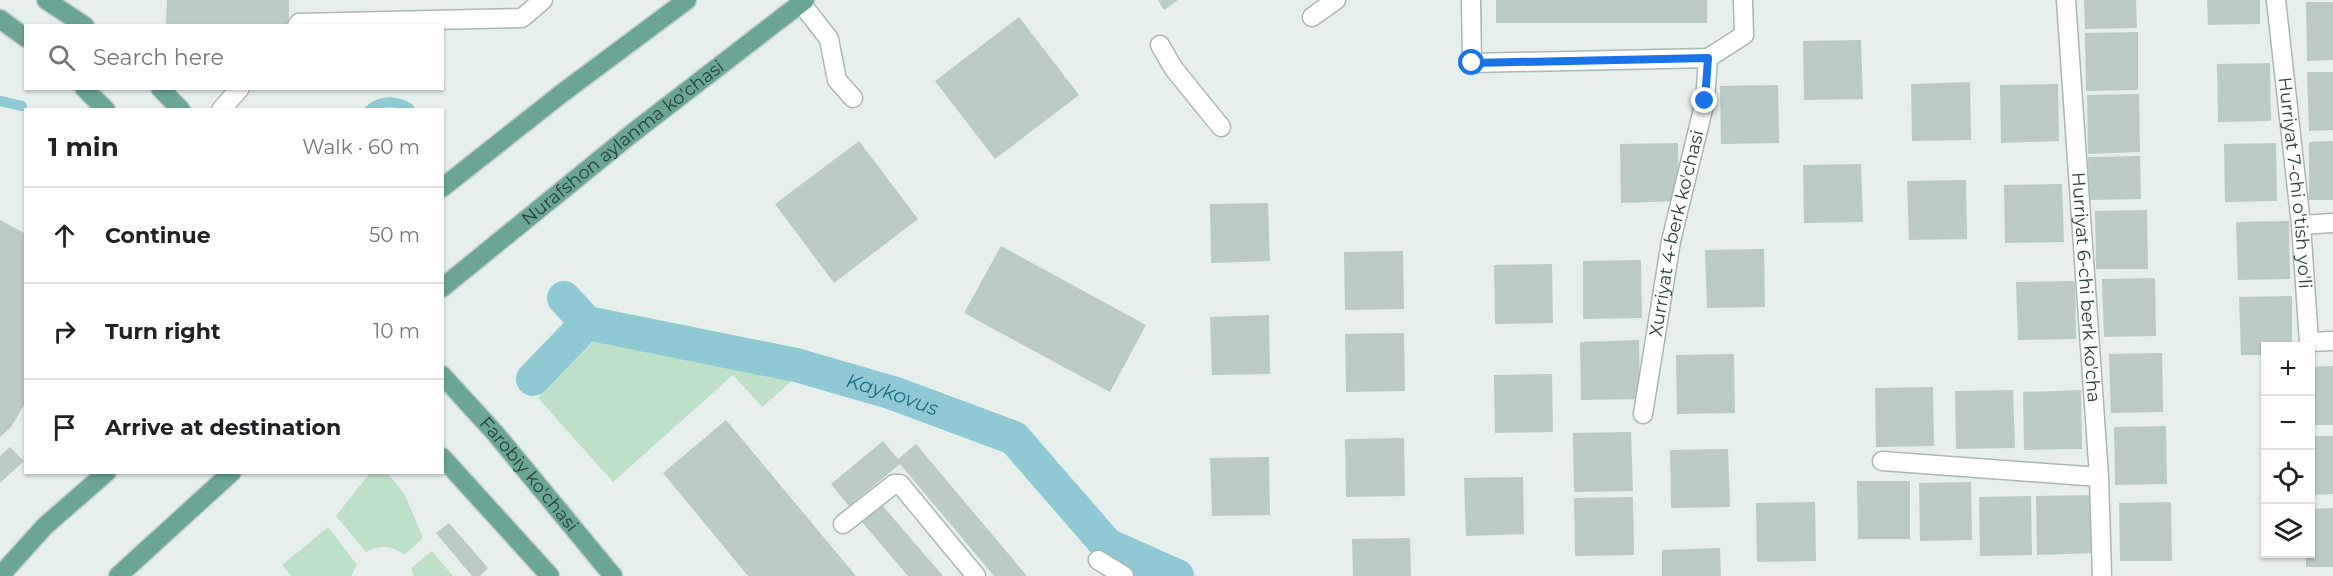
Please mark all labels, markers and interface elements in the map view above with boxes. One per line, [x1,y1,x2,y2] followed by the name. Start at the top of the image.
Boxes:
[24,24,444,90] search box
[45,41,78,74] icon: search
[93,44,224,71] text: Search here
[1458,49,1484,75] route start
[517,56,728,230] street label: Nurafshon aylanma ko'chasi
[2274,76,2316,290] street label: Hurriyat 7-chi o'tish yo'li
[1691,87,1717,113] route end
[1645,128,1709,338] street label: Xurriyat 4-berk ko'chasi
[48,131,119,163] text: 1 min
[302,135,420,159] text: Walk · 60 m
[2067,171,2105,403] street label: Hurriyat 6-chi berk ko'cha
[48,219,81,252] icon: ahead
[105,222,211,249] text: Continue
[369,223,420,247] text: 50 m
[48,315,81,348] icon: right
[105,318,220,345] text: Turn right
[373,319,420,343] text: 10 m
[2261,342,2315,558] map controls
[2261,342,2315,396] button: +
[844,368,942,421] water label: Kaykovus
[2261,396,2315,450] button: −
[48,411,81,444] icon: arrive
[475,412,583,536] street label: Farobiy ko'chasi
[105,414,341,441] text: Arrive at destination
[2261,450,2315,504] button: locate
[2261,504,2315,558] button: layers

